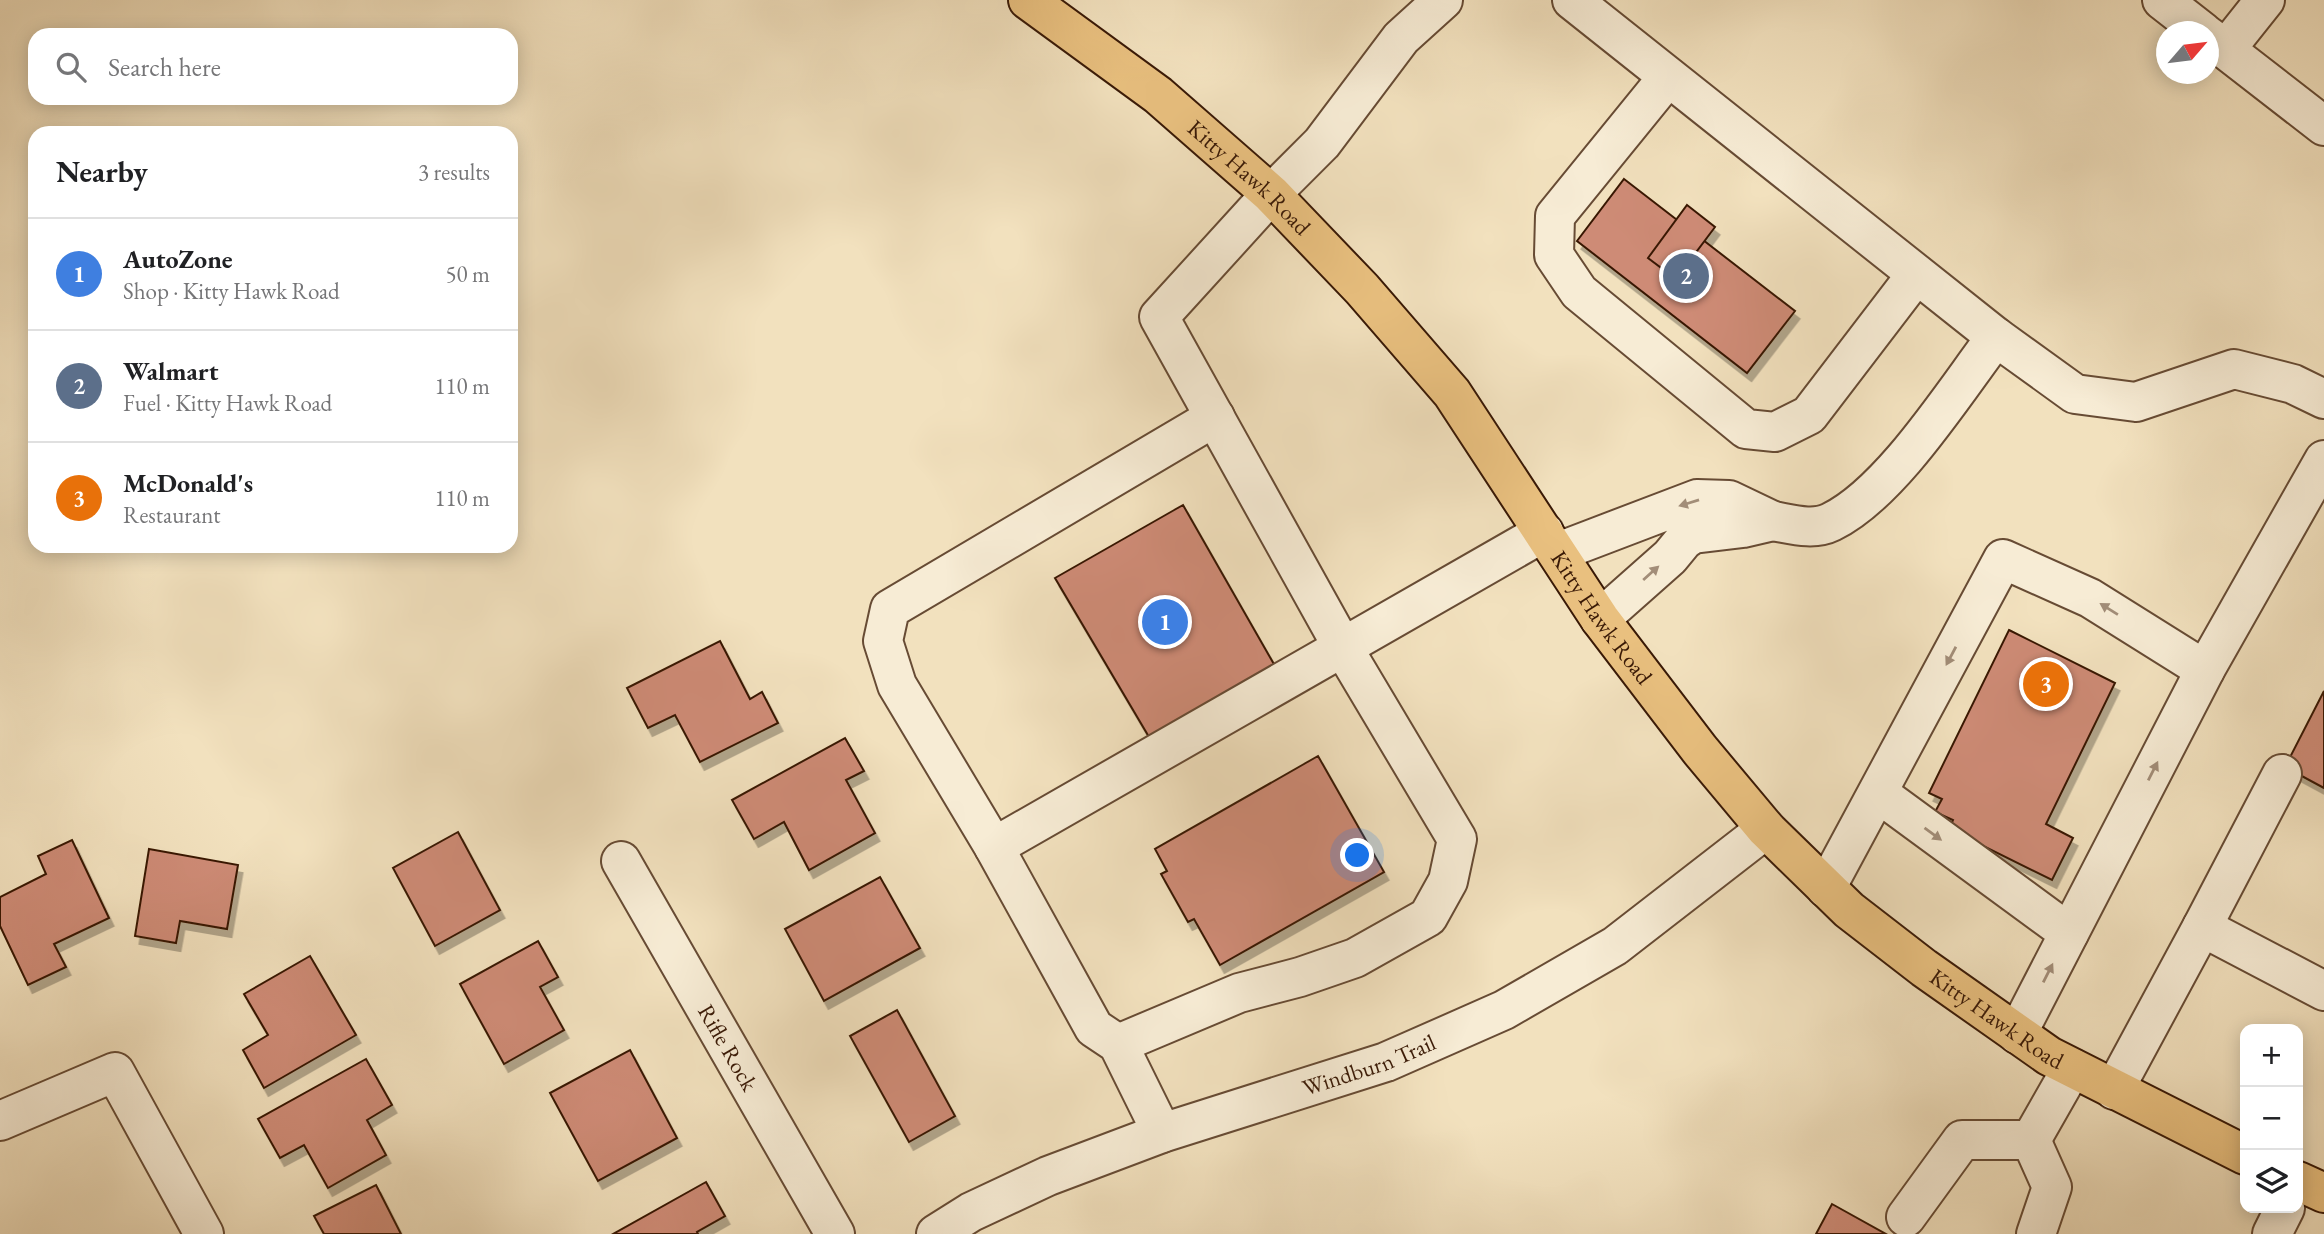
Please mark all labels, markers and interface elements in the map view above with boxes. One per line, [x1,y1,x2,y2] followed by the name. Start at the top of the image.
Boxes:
[2156,21,2219,84] north arrow
[28,28,518,105] search box
[52,48,90,86] icon: search
[108,50,221,84] text: Search here
[1182,113,1318,242] street label: Kitty Hawk Road
[56,152,148,191] text: Nearby
[418,157,490,187] text: 3 results
[123,242,233,276] text: AutoZone
[1663,250,1709,302] pin: 2
[73,259,85,289] text: 1
[445,259,490,289] text: 50 m
[123,276,340,306] text: Shop · Kitty Hawk Road
[123,354,218,388] text: Walmart
[73,371,85,401] text: 2
[434,371,490,401] text: 110 m
[123,388,332,418] text: Fuel · Kitty Hawk Road
[123,466,253,500] text: McDonald's
[73,483,85,513] text: 3
[434,483,490,513] text: 110 m
[1679,498,1700,508] one-way arrow
[123,500,221,530] text: Restaurant
[1544,545,1660,690] street label: Kitty Hawk Road
[1642,565,1660,581] one-way arrow
[1142,596,1188,648] pin: 1
[2100,603,2119,616] one-way arrow
[1946,646,1958,666] one-way arrow
[2023,658,2069,710] pin: 3
[2147,761,2159,781] one-way arrow
[1924,826,1942,840] one-way arrow
[1340,838,1374,872] your location
[1924,962,2069,1076] street label: Kitty Hawk Road
[2043,963,2054,983] one-way arrow
[691,999,765,1097] street label: Rifle Rock
[2240,1024,2303,1213] map controls
[2240,1024,2303,1087] button: +
[1299,1027,1441,1103] street label: Windburn Trail
[2240,1087,2303,1150] button: −
[2240,1150,2303,1213] button: layers

